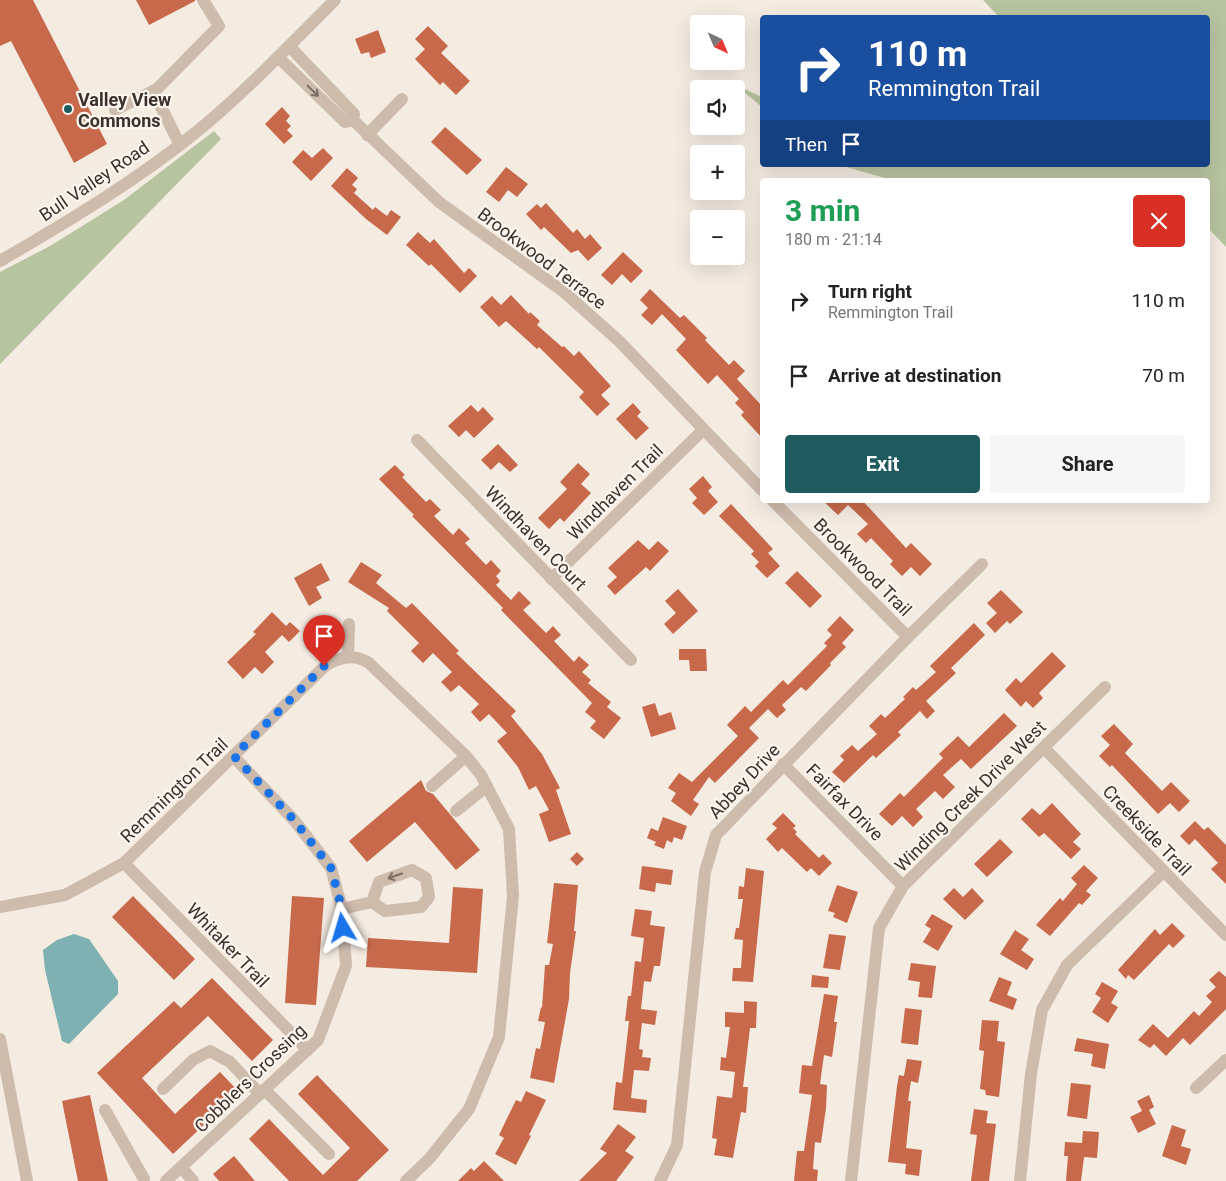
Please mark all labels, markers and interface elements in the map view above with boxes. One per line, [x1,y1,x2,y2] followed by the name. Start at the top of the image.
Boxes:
[690,15,745,70] north arrow
[690,15,745,265] map controls
[868,34,967,75] text: 110 m
[785,35,850,100] icon: right
[868,76,1040,101] text: Remmington Trail
[690,80,745,135] button: sound
[307,85,320,97] one-way arrow
[78,89,171,131] place label: Valley View Commons
[62,103,74,115] marker: Valley View Commons
[837,130,865,158] icon: arrive
[785,133,827,156] text: Then
[35,137,153,225] street label: Bull Valley Road
[690,145,745,200] button: +
[785,193,860,228] text: 3 min
[1133,195,1185,247] button: close
[474,203,610,313] street label: Brookwood Terrace
[690,210,745,265] button: −
[785,230,882,249] text: 180 m · 21:14
[828,280,912,303] text: Turn right
[785,287,813,315] icon: right
[1132,289,1185,312] text: 110 m
[828,303,953,322] text: Remmington Trail
[785,362,813,390] icon: arrive
[828,364,1001,387] text: Arrive at destination
[1142,364,1185,387] text: 70 m
[785,435,980,493] button: Exit
[990,435,1185,493] button: Share
[563,440,667,544] street label: Windhaven Trail
[481,481,591,595] street label: Windhaven Court
[810,514,916,620] street label: Brookwood Trail
[303,615,345,666] pin
[310,622,338,650] icon: arrive
[890,716,1050,876] street label: Winding Creek Drive West
[116,733,232,847] street label: Remmington Trail
[704,739,784,823] street label: Abbey Drive
[802,759,888,845] street label: Fairfax Drive
[1099,780,1195,880] street label: Creekside Trail
[387,872,403,882] one-way arrow
[183,898,273,992] street label: Whitaker Trail
[316,901,368,953] position arrow
[190,1019,310,1137] street label: Cobblers Crossing

